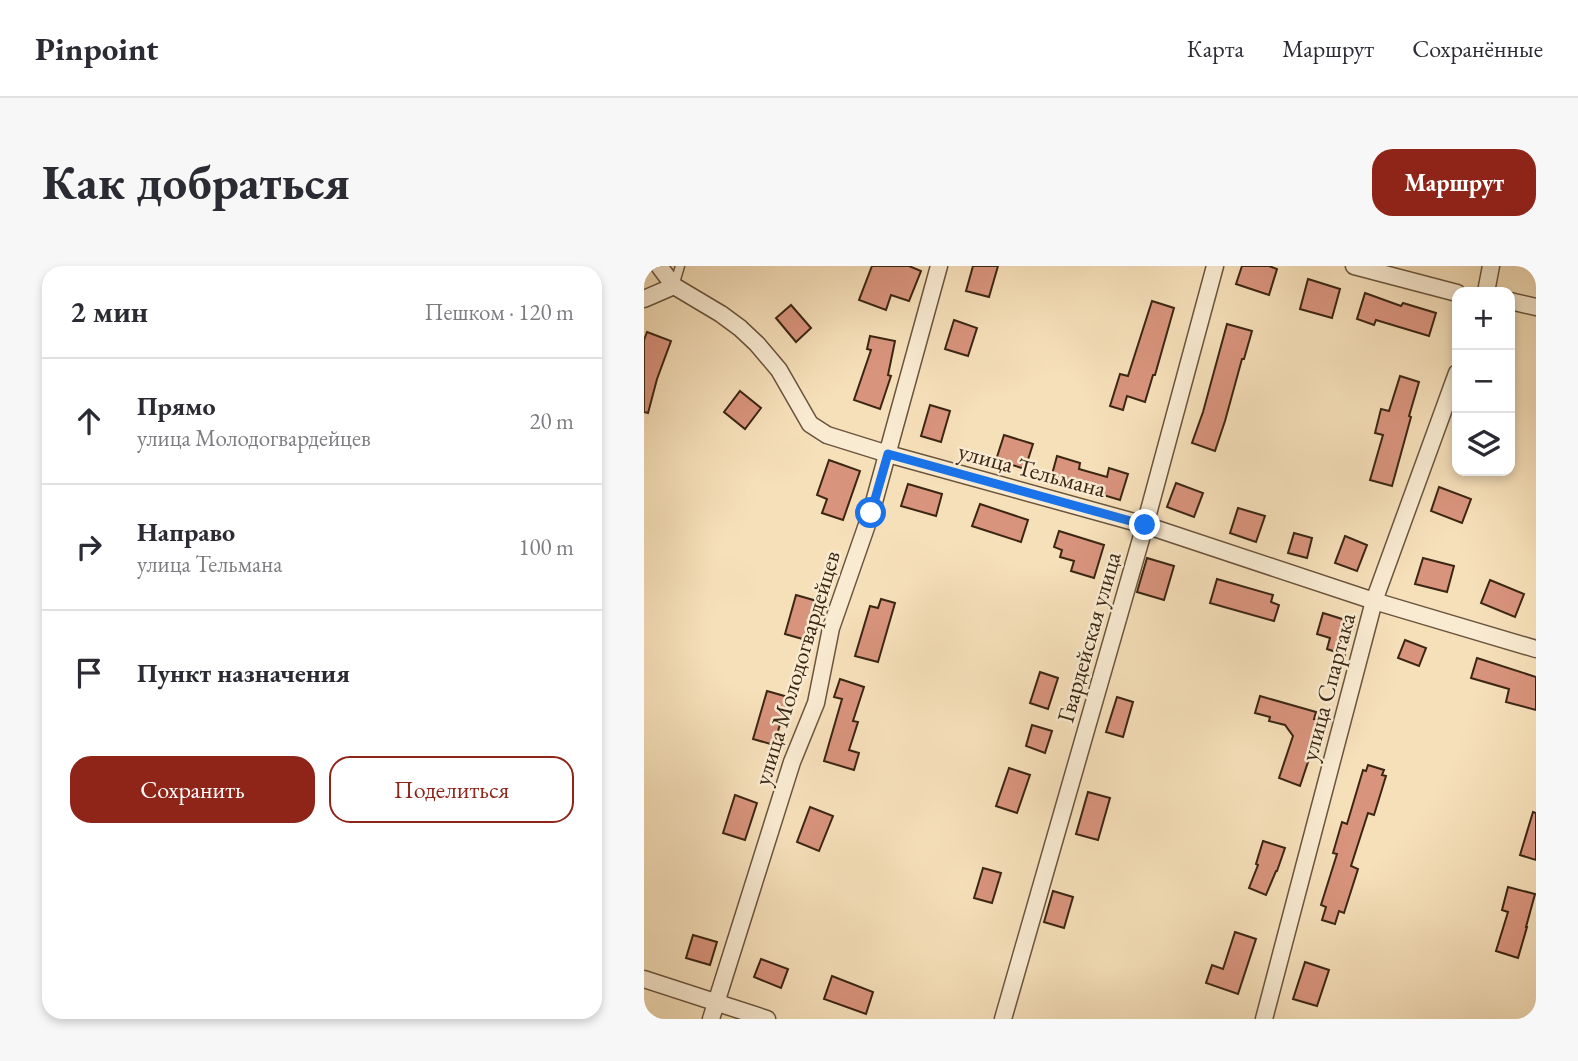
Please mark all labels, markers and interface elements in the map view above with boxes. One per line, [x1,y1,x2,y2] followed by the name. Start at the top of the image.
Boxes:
[35,27,158,70] text: Pinpoint
[1187,33,1244,64] text: Карта
[1282,33,1374,64] text: Маршрут
[1412,33,1543,64] text: Сохранённые
[1372,149,1536,216] button: Маршрут
[42,150,350,214] text: Как добраться
[1452,287,1515,476] map controls
[1452,287,1515,350] button: +
[70,292,148,331] text: 2 мин
[425,297,574,327] text: Пешком · 120 m
[1452,350,1515,413] button: −
[137,389,216,423] text: Прямо
[70,402,108,440] icon: ahead
[529,406,574,436] text: 20 m
[1452,413,1515,476] button: layers
[137,423,371,453] text: улица Молодогвардейцев
[955,435,1110,504] street label: улица Тельмана
[855,497,886,528] route start
[1129,509,1160,540] route end
[137,515,235,549] text: Направо
[70,528,108,566] icon: right
[518,532,574,562] text: 100 m
[746,547,847,789] street label: улица Молодогвардейцев
[1049,547,1128,726] street label: Гвардейская улица
[137,549,282,579] text: улица Тельмана
[1293,609,1362,764] street label: улица Спартака
[70,654,108,692] icon: arrive
[137,656,350,690] text: Пункт назначения
[70,756,315,823] button: Сохранить
[329,756,574,823] button: Поделиться

